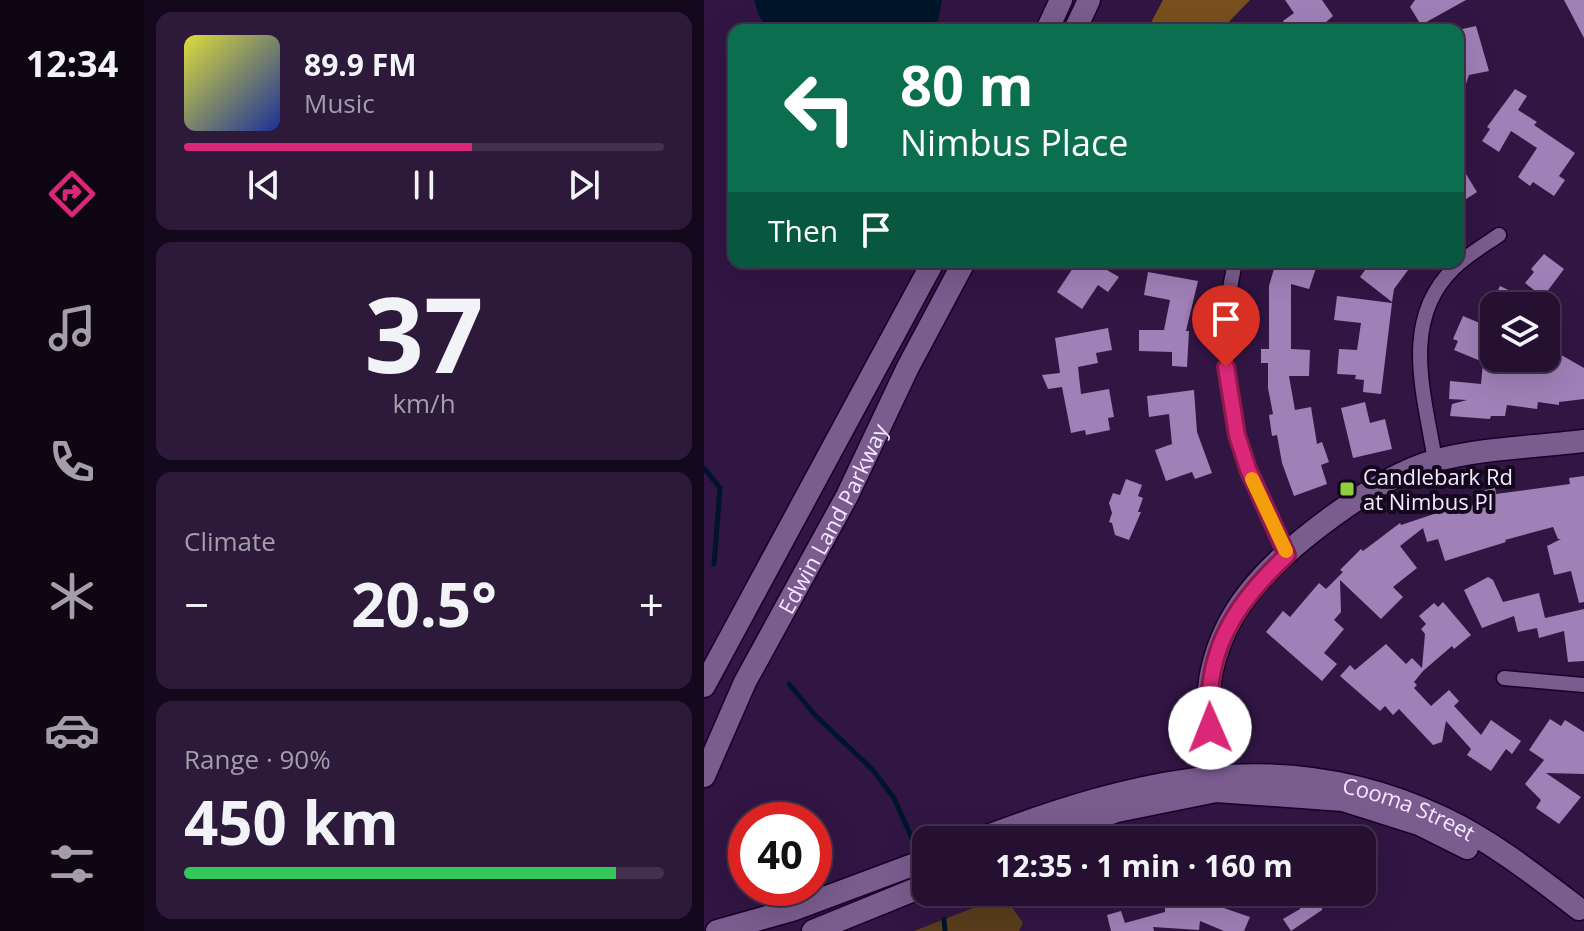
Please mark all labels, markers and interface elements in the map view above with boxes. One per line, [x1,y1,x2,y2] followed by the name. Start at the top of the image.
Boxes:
[26,39,118,88] text: 12:34
[304,44,417,85] text: 89.9 FM
[900,46,1034,122] text: 80 m
[768,56,872,160] icon: left
[304,85,375,121] text: Music
[900,118,1128,167] text: Nimbus Place
[242,163,286,207] icon: previous
[402,163,446,207] icon: pause
[562,163,606,207] icon: next
[44,166,100,222] icon: directions
[854,208,898,252] icon: arrive
[768,210,838,251] text: Then
[365,262,483,403] text: 37
[1192,285,1260,367] pin
[1480,292,1560,372] map controls
[1480,292,1560,372] button: layers
[1204,297,1248,341] icon: arrive
[44,300,100,356] icon: music
[392,385,456,421] text: km/h
[770,418,895,619] street label: Edwin Land Parkway
[44,434,100,490] icon: phone
[1363,461,1513,516] place label: Candlebark Rd at Nimbus Pl
[1338,480,1356,498] marker: Candlebark Rd at Nimbus Pl
[184,523,276,559] text: Climate
[351,563,497,645] text: 20.5°
[44,568,100,624] icon: climate
[184,574,209,634] text: −
[639,574,664,634] text: +
[1168,686,1252,770] position arrow
[44,702,100,758] icon: car
[184,741,331,777] text: Range · 90%
[1340,769,1481,847] street label: Cooma Street
[184,781,399,863] text: 450 km
[728,802,832,906] speed limit sign: 40
[44,836,100,892] icon: filters
[995,845,1293,886] text: 12:35 · 1 min · 160 m

